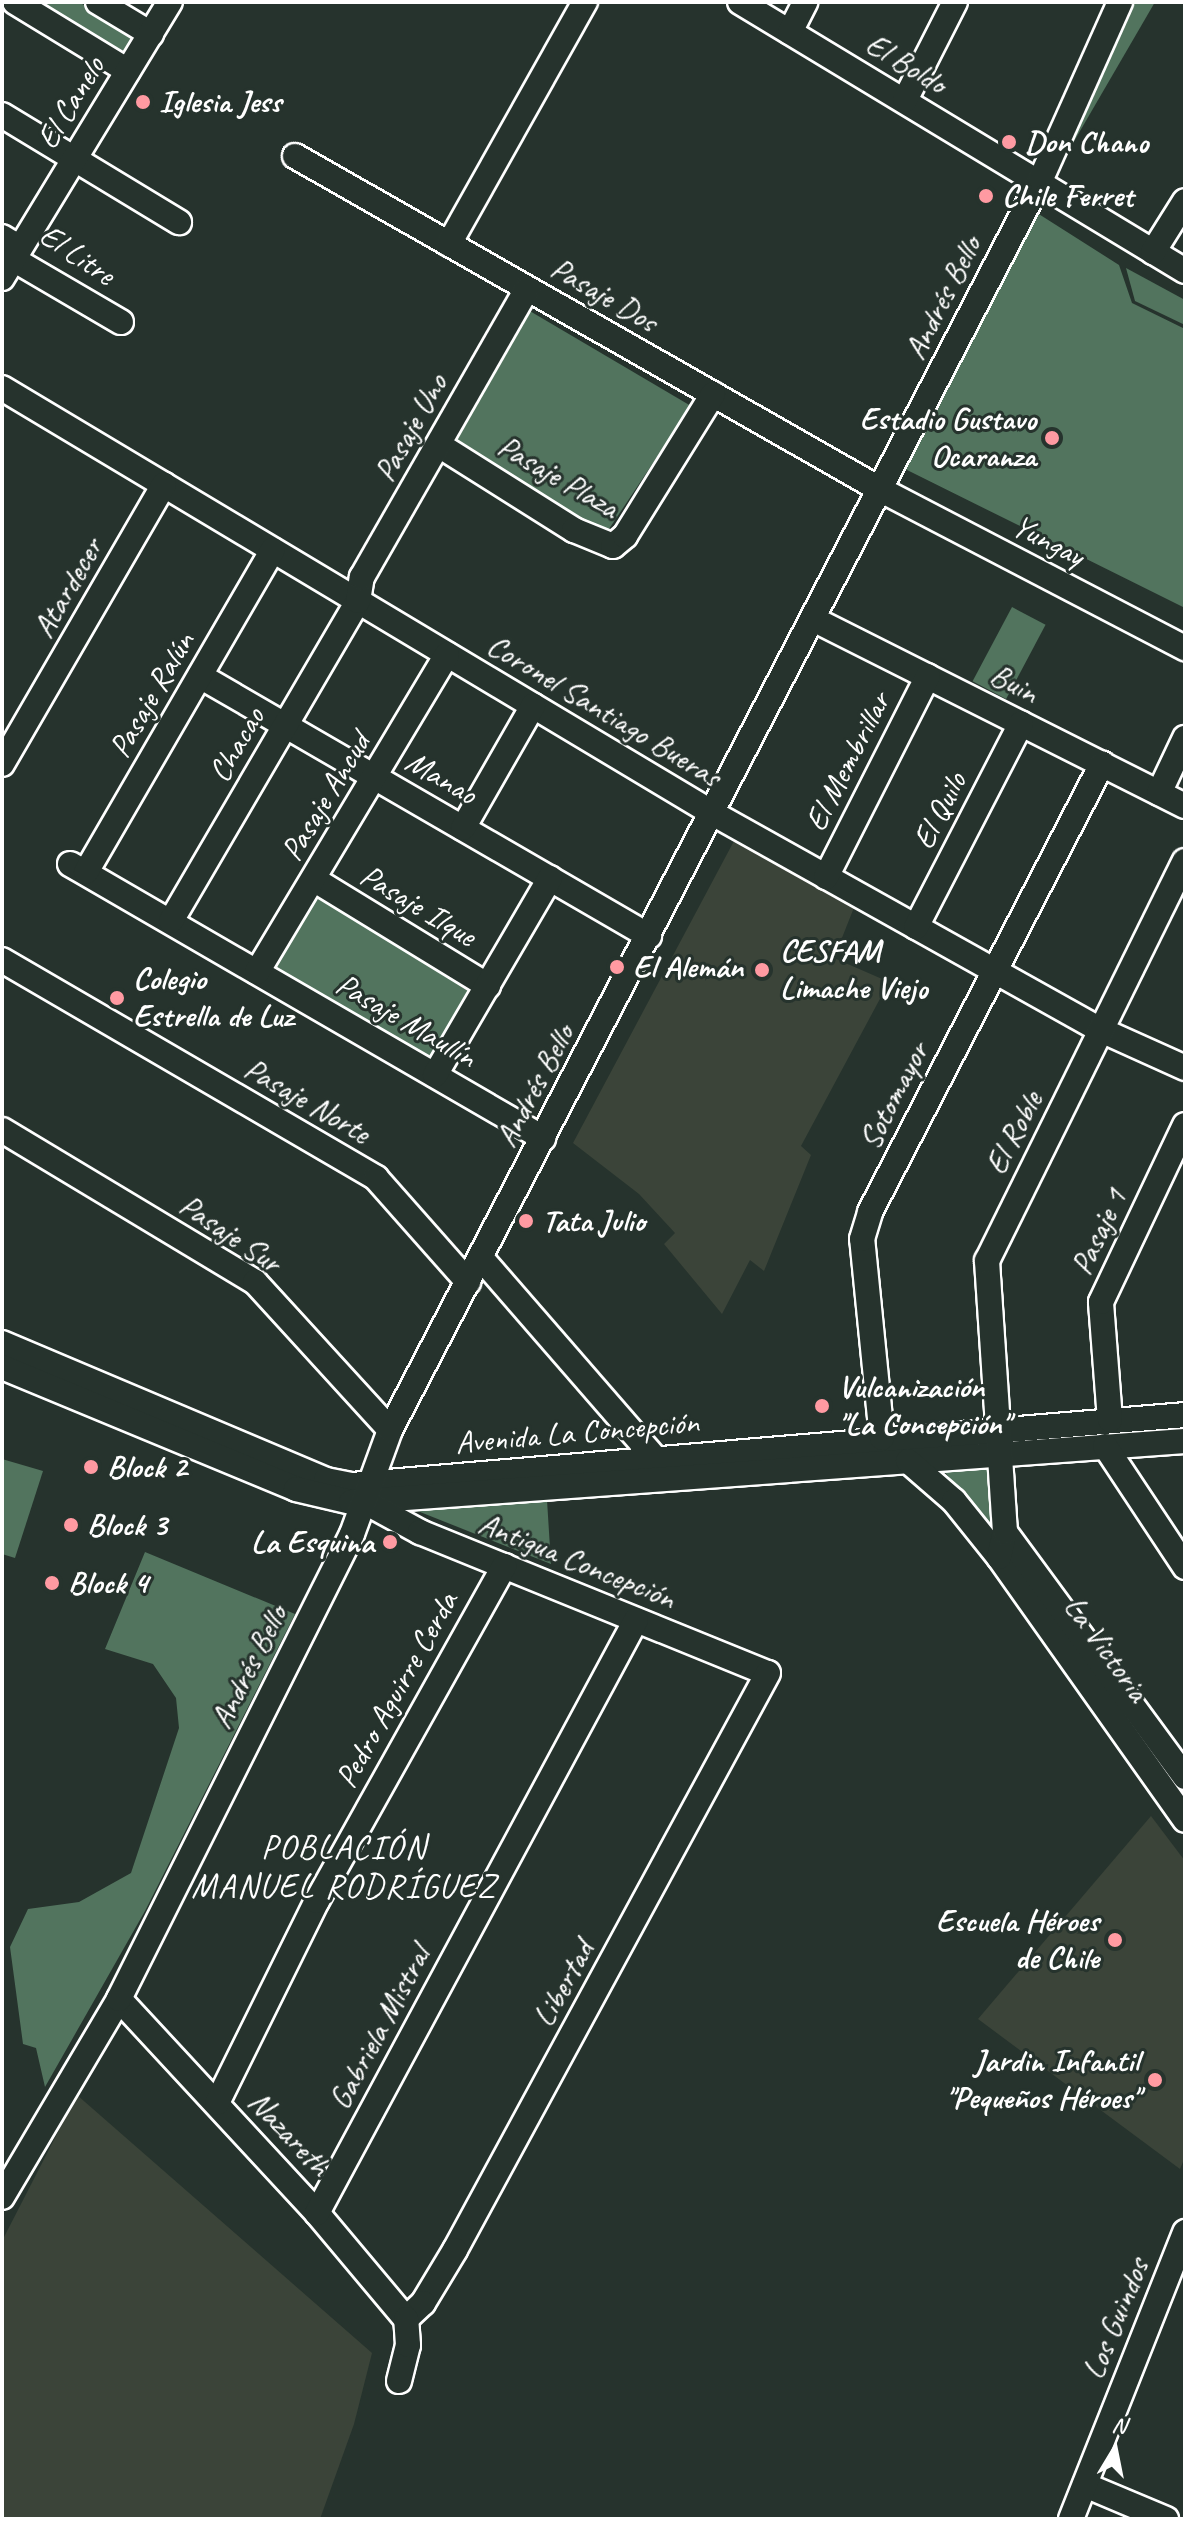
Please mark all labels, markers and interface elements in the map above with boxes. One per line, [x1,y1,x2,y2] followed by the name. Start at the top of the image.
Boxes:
[859,25,953,103] street label: El Boldo
[29,50,113,156] street label: El Canelo
[159,83,281,121] place label: Iglesia Jess
[134,93,152,111] marker: Iglesia Jess
[1025,123,1149,161] place label: Don Chano
[1000,133,1018,151] marker: Don Chano
[1002,177,1132,215] place label: Chile Ferret
[977,187,995,205] marker: Chile Ferret
[32,216,122,294] street label: El Litre
[896,230,990,366] street label: Andrés Bello
[544,249,664,341] street label: Pasaje Dos
[366,367,456,489] street label: Pasaje Uno
[860,401,1036,476] place label: Estadio Gustavo Ocaranza
[491,427,625,527] street label: Pasaje Plaza
[1043,429,1061,447] marker: Estadio Gustavo Ocaranza
[1006,507,1090,575] street label: Yungay
[24,531,112,645] street label: Atardecer
[101,625,203,765] street label: Pasaje Ralún
[480,626,728,796] street label: Coronel Santiago Bueras
[984,656,1044,712] street label: Buin
[797,687,899,837] street label: El Membrillar
[201,701,273,789] street label: Chacao
[273,726,379,868] street label: Pasaje Ancud
[399,742,483,814] street label: Manao
[905,766,975,856] street label: El Quilo
[353,856,483,956] street label: Pasaje Ilque
[780,933,927,1008] place label: CESFAM Limache Viejo
[633,948,745,986] place label: El Alemán
[608,958,626,976] marker: El Alemán
[751,959,773,981] marker: CESFAM Limache Viejo
[133,961,293,1036] place label: Colegio Estrella de Luz
[329,965,483,1077] street label: Pasaje Maullín
[108,989,126,1007] marker: Colegio Estrella de Luz
[487,1018,583,1154] street label: Andrés Bello
[851,1036,937,1156] street label: Sotomayor
[237,1050,377,1152] street label: Pasaje Norte
[977,1085,1051,1181] street label: El Roble
[1063,1183,1135,1281] street label: Pasaje 1
[172,1186,288,1282] street label: Pasaje Sur
[542,1202,645,1240] place label: Tata Julio
[517,1212,535,1230] marker: Tata Julio
[838,1369,1009,1444] place label: Vulcanización "La Concepción"
[813,1397,831,1415] marker: Vulcanización "La Concepción"
[454,1403,700,1463] street label: Avenida La Concepción
[107,1448,187,1486] place label: Block 2
[82,1458,100,1476] marker: Block 2
[473,1504,681,1618] street label: Antigua Concepción
[87,1506,167,1544] place label: Block 3
[62,1516,80,1534] marker: Block 3
[252,1523,374,1561] place label: La Esquina
[381,1533,399,1551] marker: La Esquina
[68,1564,148,1602] place label: Block 4
[43,1574,61,1592] marker: Block 4
[328,1586,466,1794] street label: Pedro Aguirre Cerda
[1055,1588,1157,1710] street label: La Victoria
[202,1599,296,1735] street label: Andrés Bello
[193,1826,495,1906] district label: POBLACIÓN MANUEL RODRÍGUEZ
[936,1903,1099,1978] place label: Escuela Héroes de Chile
[1106,1931,1124,1949] marker: Escuela Héroes de Chile
[525,1934,603,2034] street label: Libertad
[321,1940,439,2116] street label: Gabriela Mistral
[946,2043,1139,2118] place label: Jardin Infantil "Pequeños Héroes"
[1146,2071,1164,2089] marker: Jardin Infantil "Pequeños Héroes"
[240,2083,338,2185] street label: Nazareth
[1075,2253,1157,2385] street label: Los Guindos
[1075,2409,1155,2489] north arrow
[1110,2410,1128,2440] text: N

